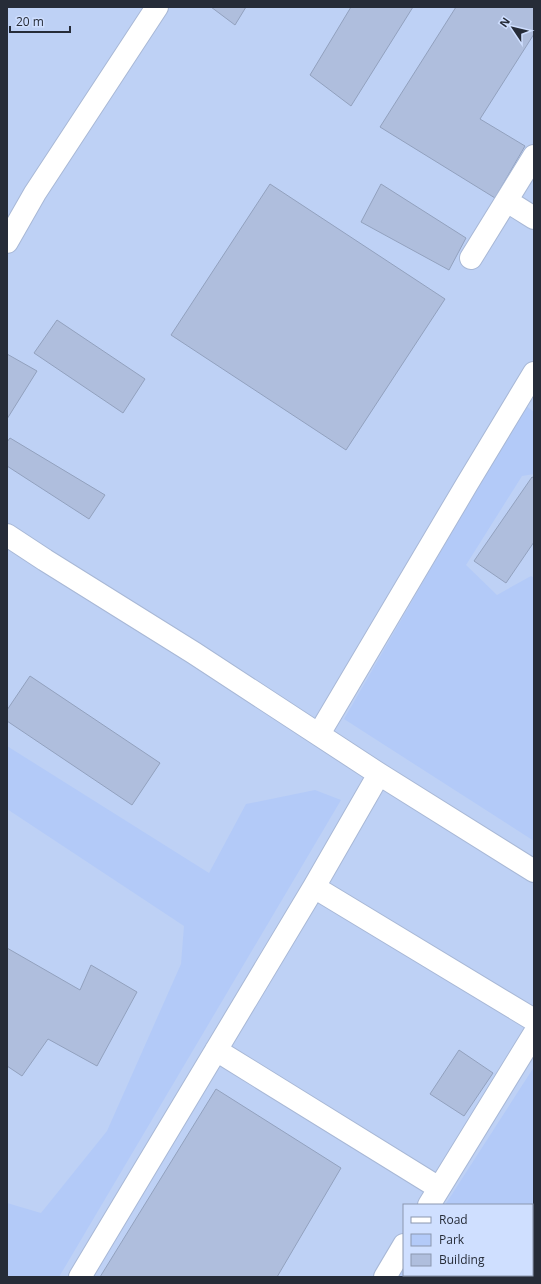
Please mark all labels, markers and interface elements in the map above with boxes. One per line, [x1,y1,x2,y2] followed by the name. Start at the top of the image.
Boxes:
[10,8,70,34] scale bar
[493,8,533,48] north arrow
[16,13,44,30] text: 20 m
[496,14,513,30] text: N
[403,1204,533,1276] legend
[439,1211,468,1228] text: Road
[439,1231,465,1248] text: Park
[439,1251,485,1268] text: Building

